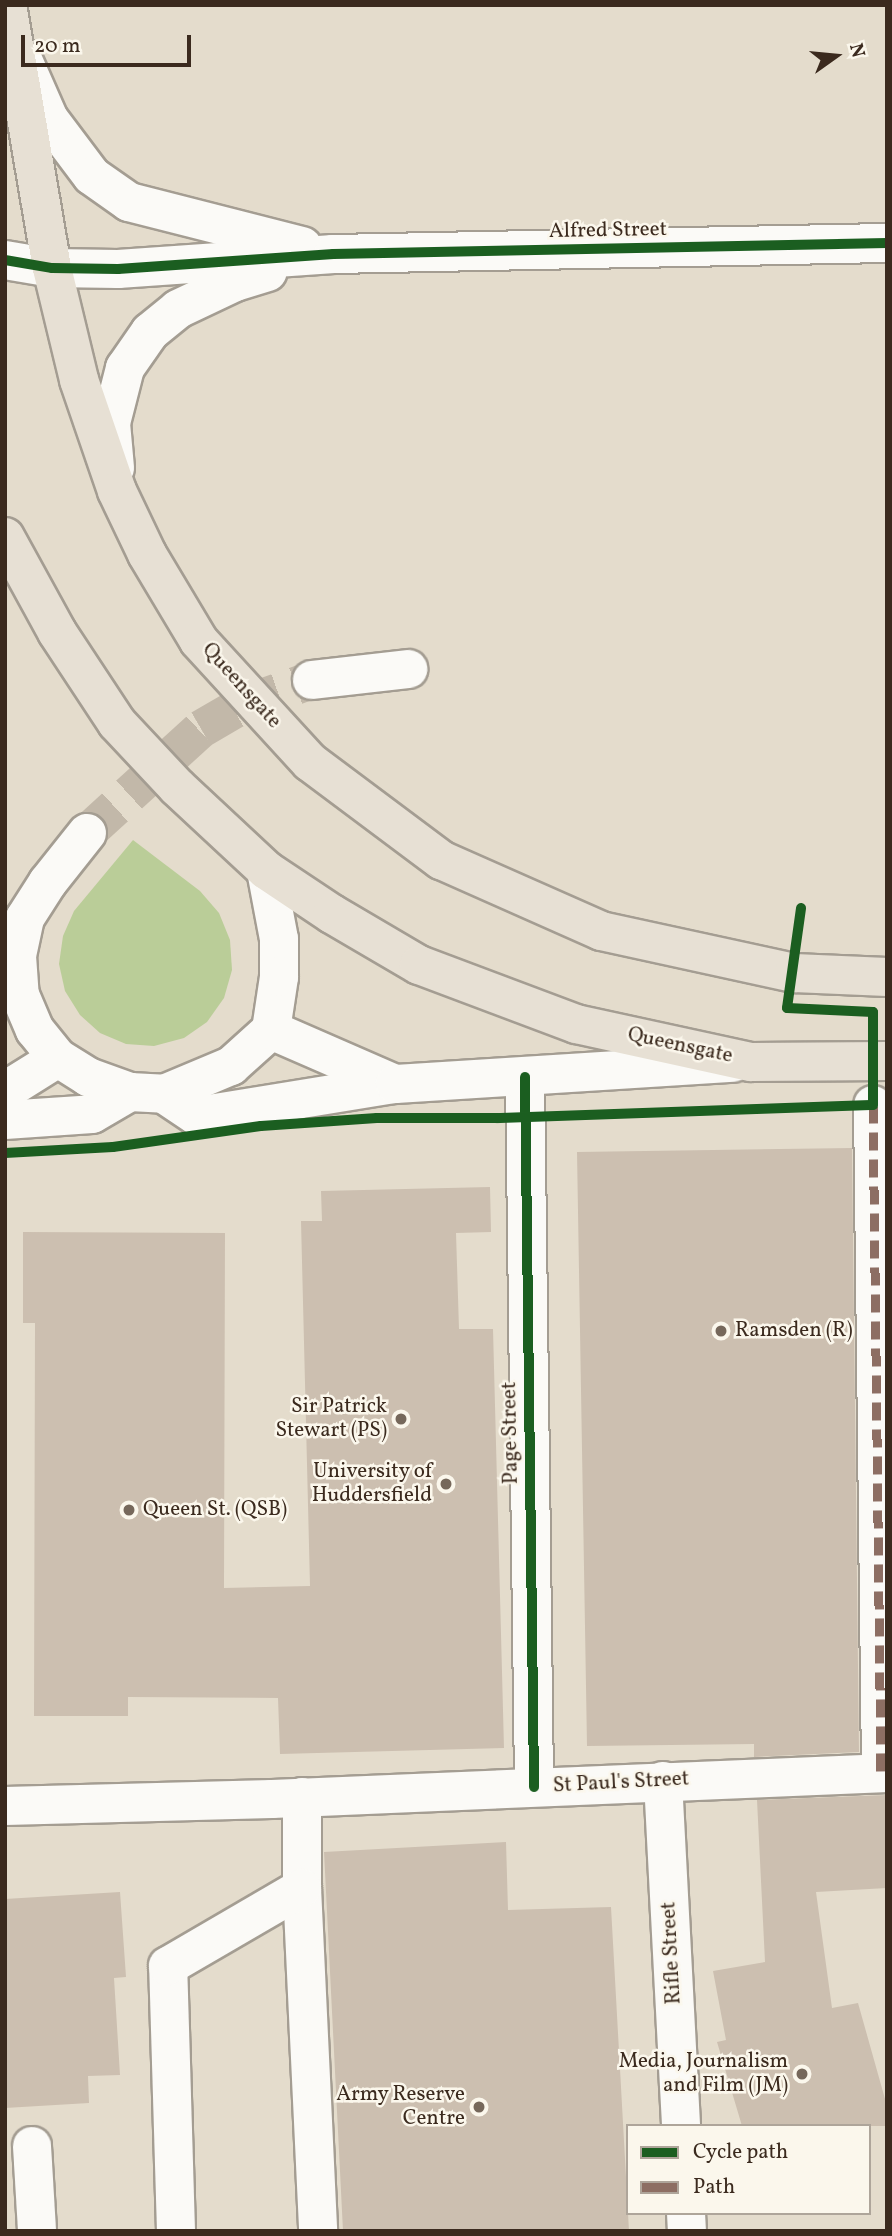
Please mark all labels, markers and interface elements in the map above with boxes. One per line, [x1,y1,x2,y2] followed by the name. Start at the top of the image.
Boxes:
[24,21,194,65] scale bar
[801,21,871,91] north arrow
[34,32,80,61] text: 20 m
[842,41,871,61] text: N
[549,217,667,245] street label: Alfred Street
[196,638,286,734] street label: Queensgate
[625,1023,735,1069] street label: Queensgate
[735,1318,853,1344] place label: Ramsden (R)
[713,1323,729,1339] marker: Ramsden (R)
[498,1381,524,1485] street label: Page Street
[275,1394,387,1444] place label: Sir Patrick Stewart (PS)
[393,1411,409,1427] marker: Sir Patrick Stewart (PS)
[312,1459,432,1509] place label: University of Huddersfield
[438,1476,454,1492] marker: University of Huddersfield
[143,1497,287,1523] place label: Queen St. (QSB)
[121,1502,137,1518] marker: Queen St. (QSB)
[552,1767,690,1799] street label: St Paul's Street
[657,1901,687,2005] street label: Rifle Street
[619,2049,788,2099] place label: Media, Journalism and Film (JM)
[794,2066,810,2082] marker: Media, Journalism and Film (JM)
[336,2082,465,2132] place label: Army Reserve Centre
[471,2099,487,2115] marker: Army Reserve Centre
[626,2124,871,2215] legend
[693,2138,788,2167] text: Cycle path
[693,2173,735,2202] text: Path

